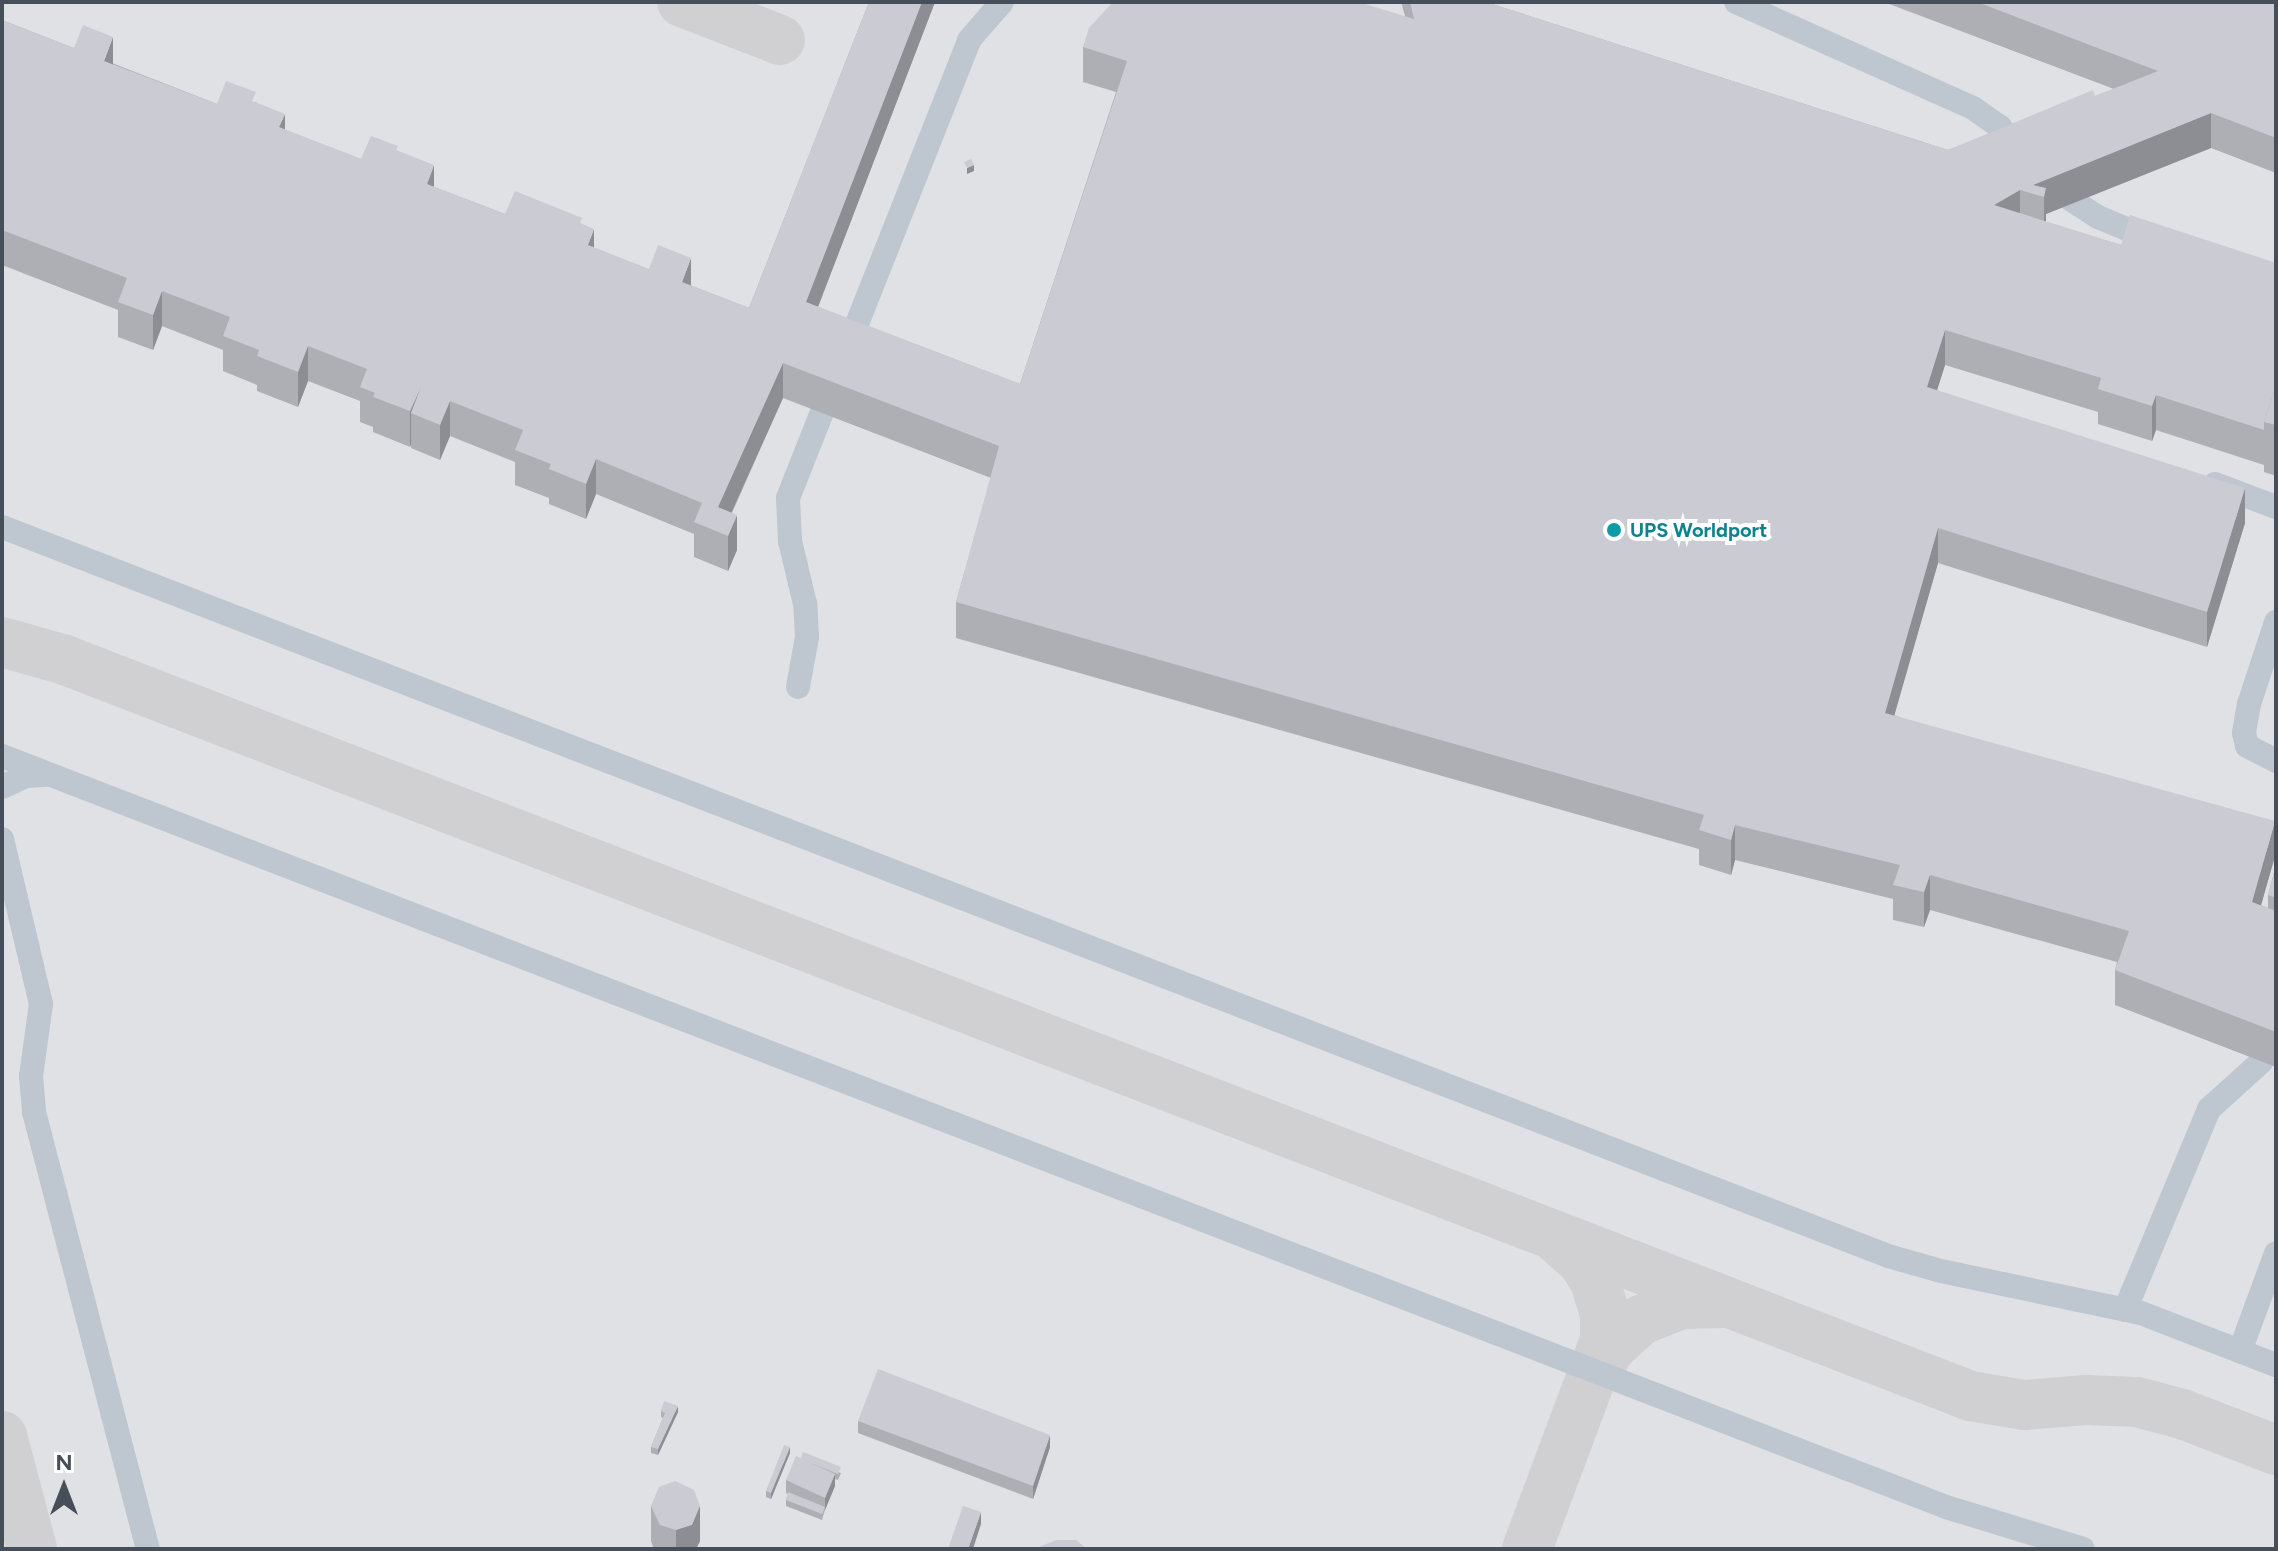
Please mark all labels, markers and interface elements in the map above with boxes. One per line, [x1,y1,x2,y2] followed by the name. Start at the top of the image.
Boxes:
[1630,518,1767,542] place label: UPS Worldport
[1605,521,1623,539] marker: UPS Worldport
[24,1447,104,1527] north arrow
[55,1449,73,1476] text: N

